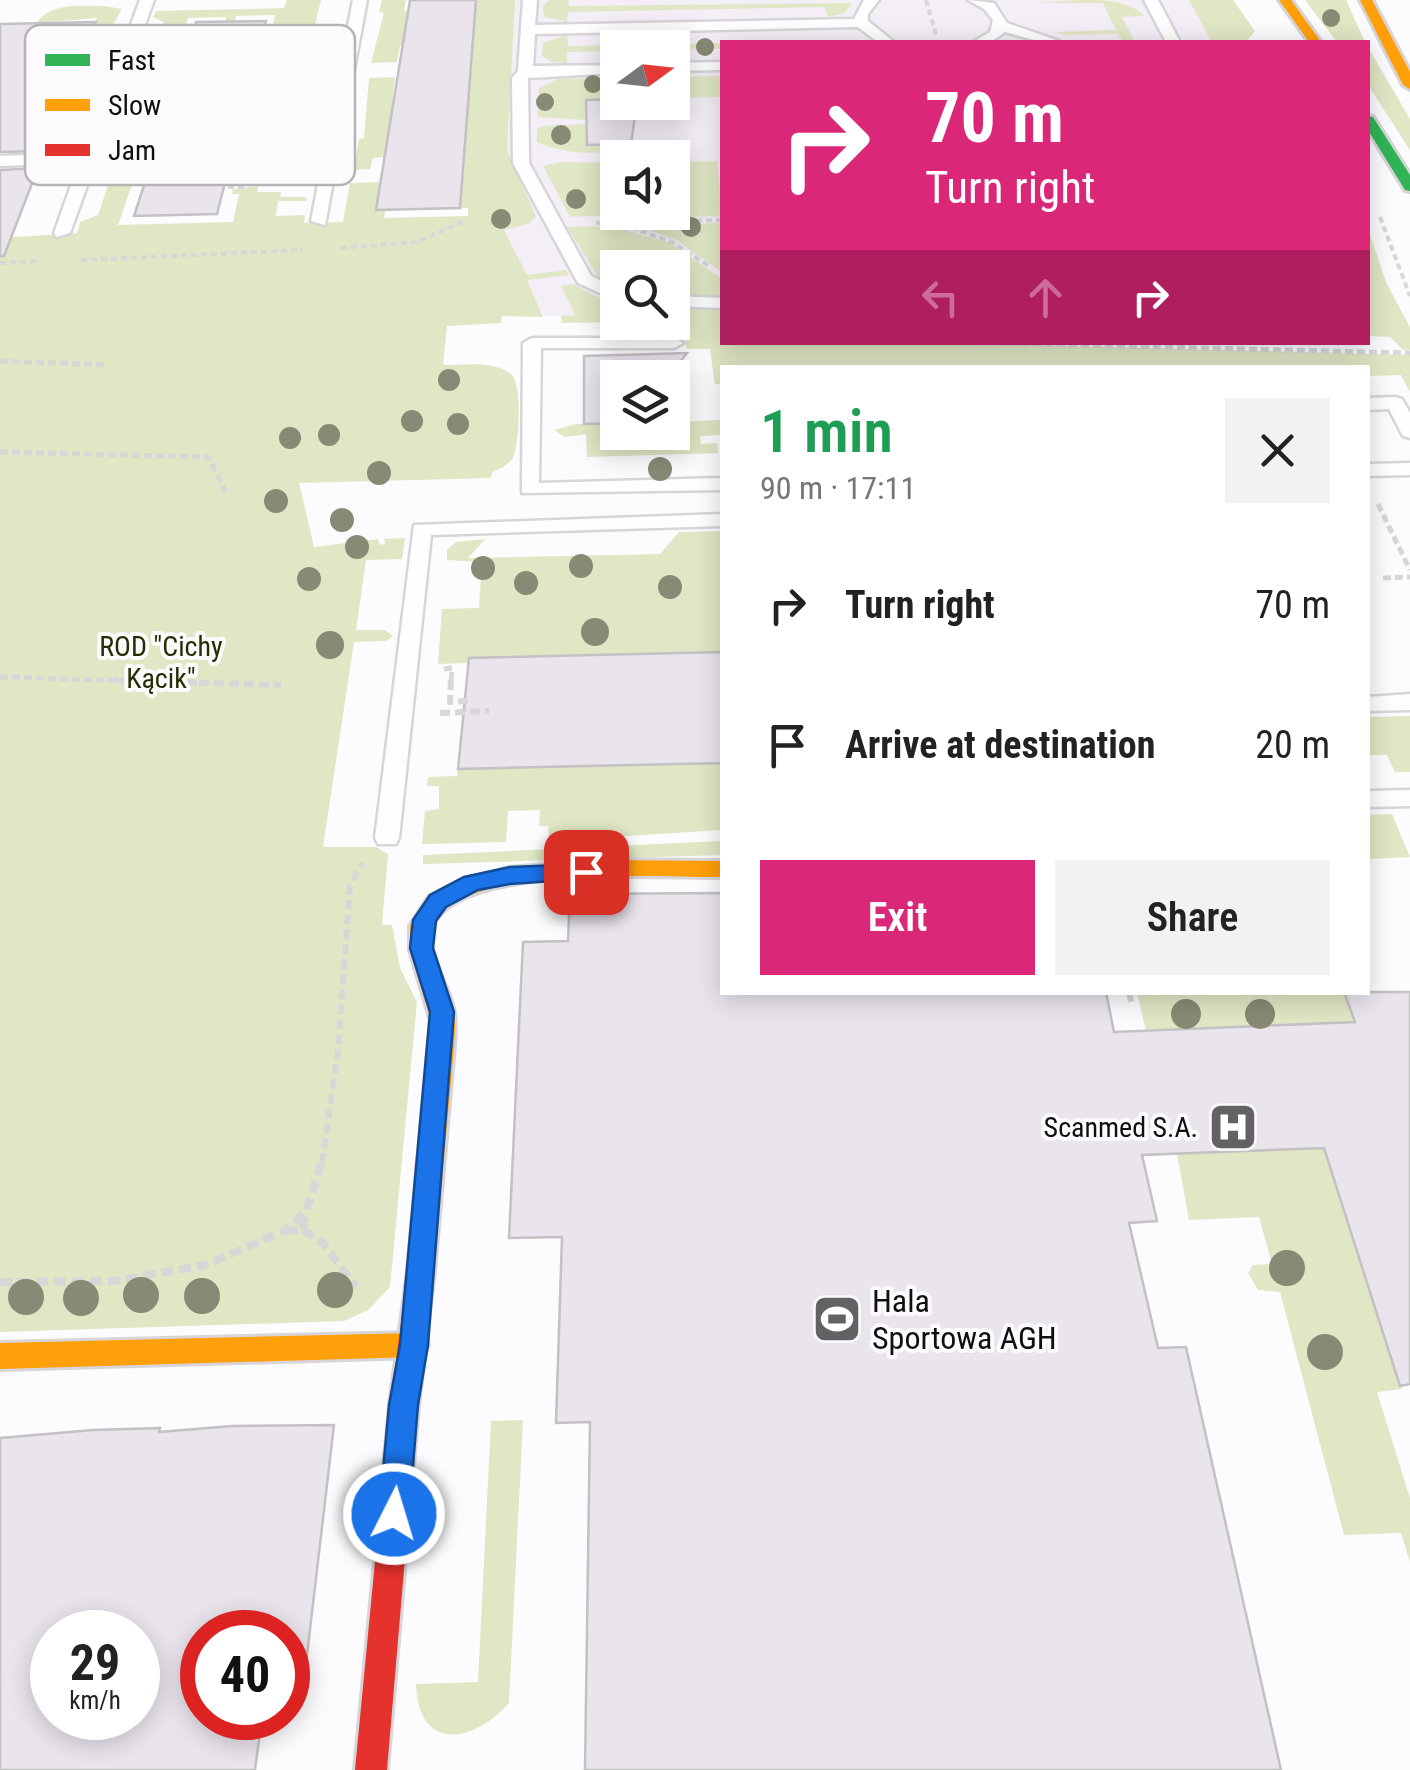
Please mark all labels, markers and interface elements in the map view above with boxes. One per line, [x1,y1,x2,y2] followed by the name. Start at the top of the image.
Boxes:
[25,25,355,185] legend
[600,30,690,120] north arrow
[600,30,690,450] map controls
[108,44,155,77] text: Fast
[925,77,1064,159] text: 70 m
[760,80,890,210] icon: right
[108,89,161,122] text: Slow
[108,134,156,167] text: Jam
[600,140,690,230] button: sound
[925,161,1095,214] text: Turn right
[600,250,690,340] button: search
[913,270,968,325] icon: left
[1018,270,1073,325] icon: ahead
[1123,270,1178,325] icon: right
[600,360,690,450] button: layers
[760,396,893,467] text: 1 min
[1225,398,1330,503] button: close
[760,469,916,507] text: 90 m · 17:11
[760,578,815,633] icon: right
[845,583,995,627] text: Turn right
[1255,583,1330,627] text: 70 m
[99,630,223,695] park label: ROD "Cichy Kącik"
[760,718,815,773] icon: arrive
[845,723,1155,767] text: Arrive at destination
[1255,723,1330,767] text: 20 m
[544,830,629,915] pin
[559,845,614,900] icon: arrive
[760,860,1035,975] button: Exit
[1055,860,1330,975] button: Share
[1207,1101,1259,1153] hospital icon: Scanmed S.A.
[1044,1111,1198,1144] place label: Scanmed S.A.
[872,1282,1057,1357] place label: Hala Sportowa AGH
[811,1293,863,1345] sports icon: Hala Sportowa AGH
[342,1462,446,1566] position arrow
[180,1610,310,1740] speed limit sign: 40
[70,1634,120,1692] text: 29
[69,1686,121,1715] text: km/h

